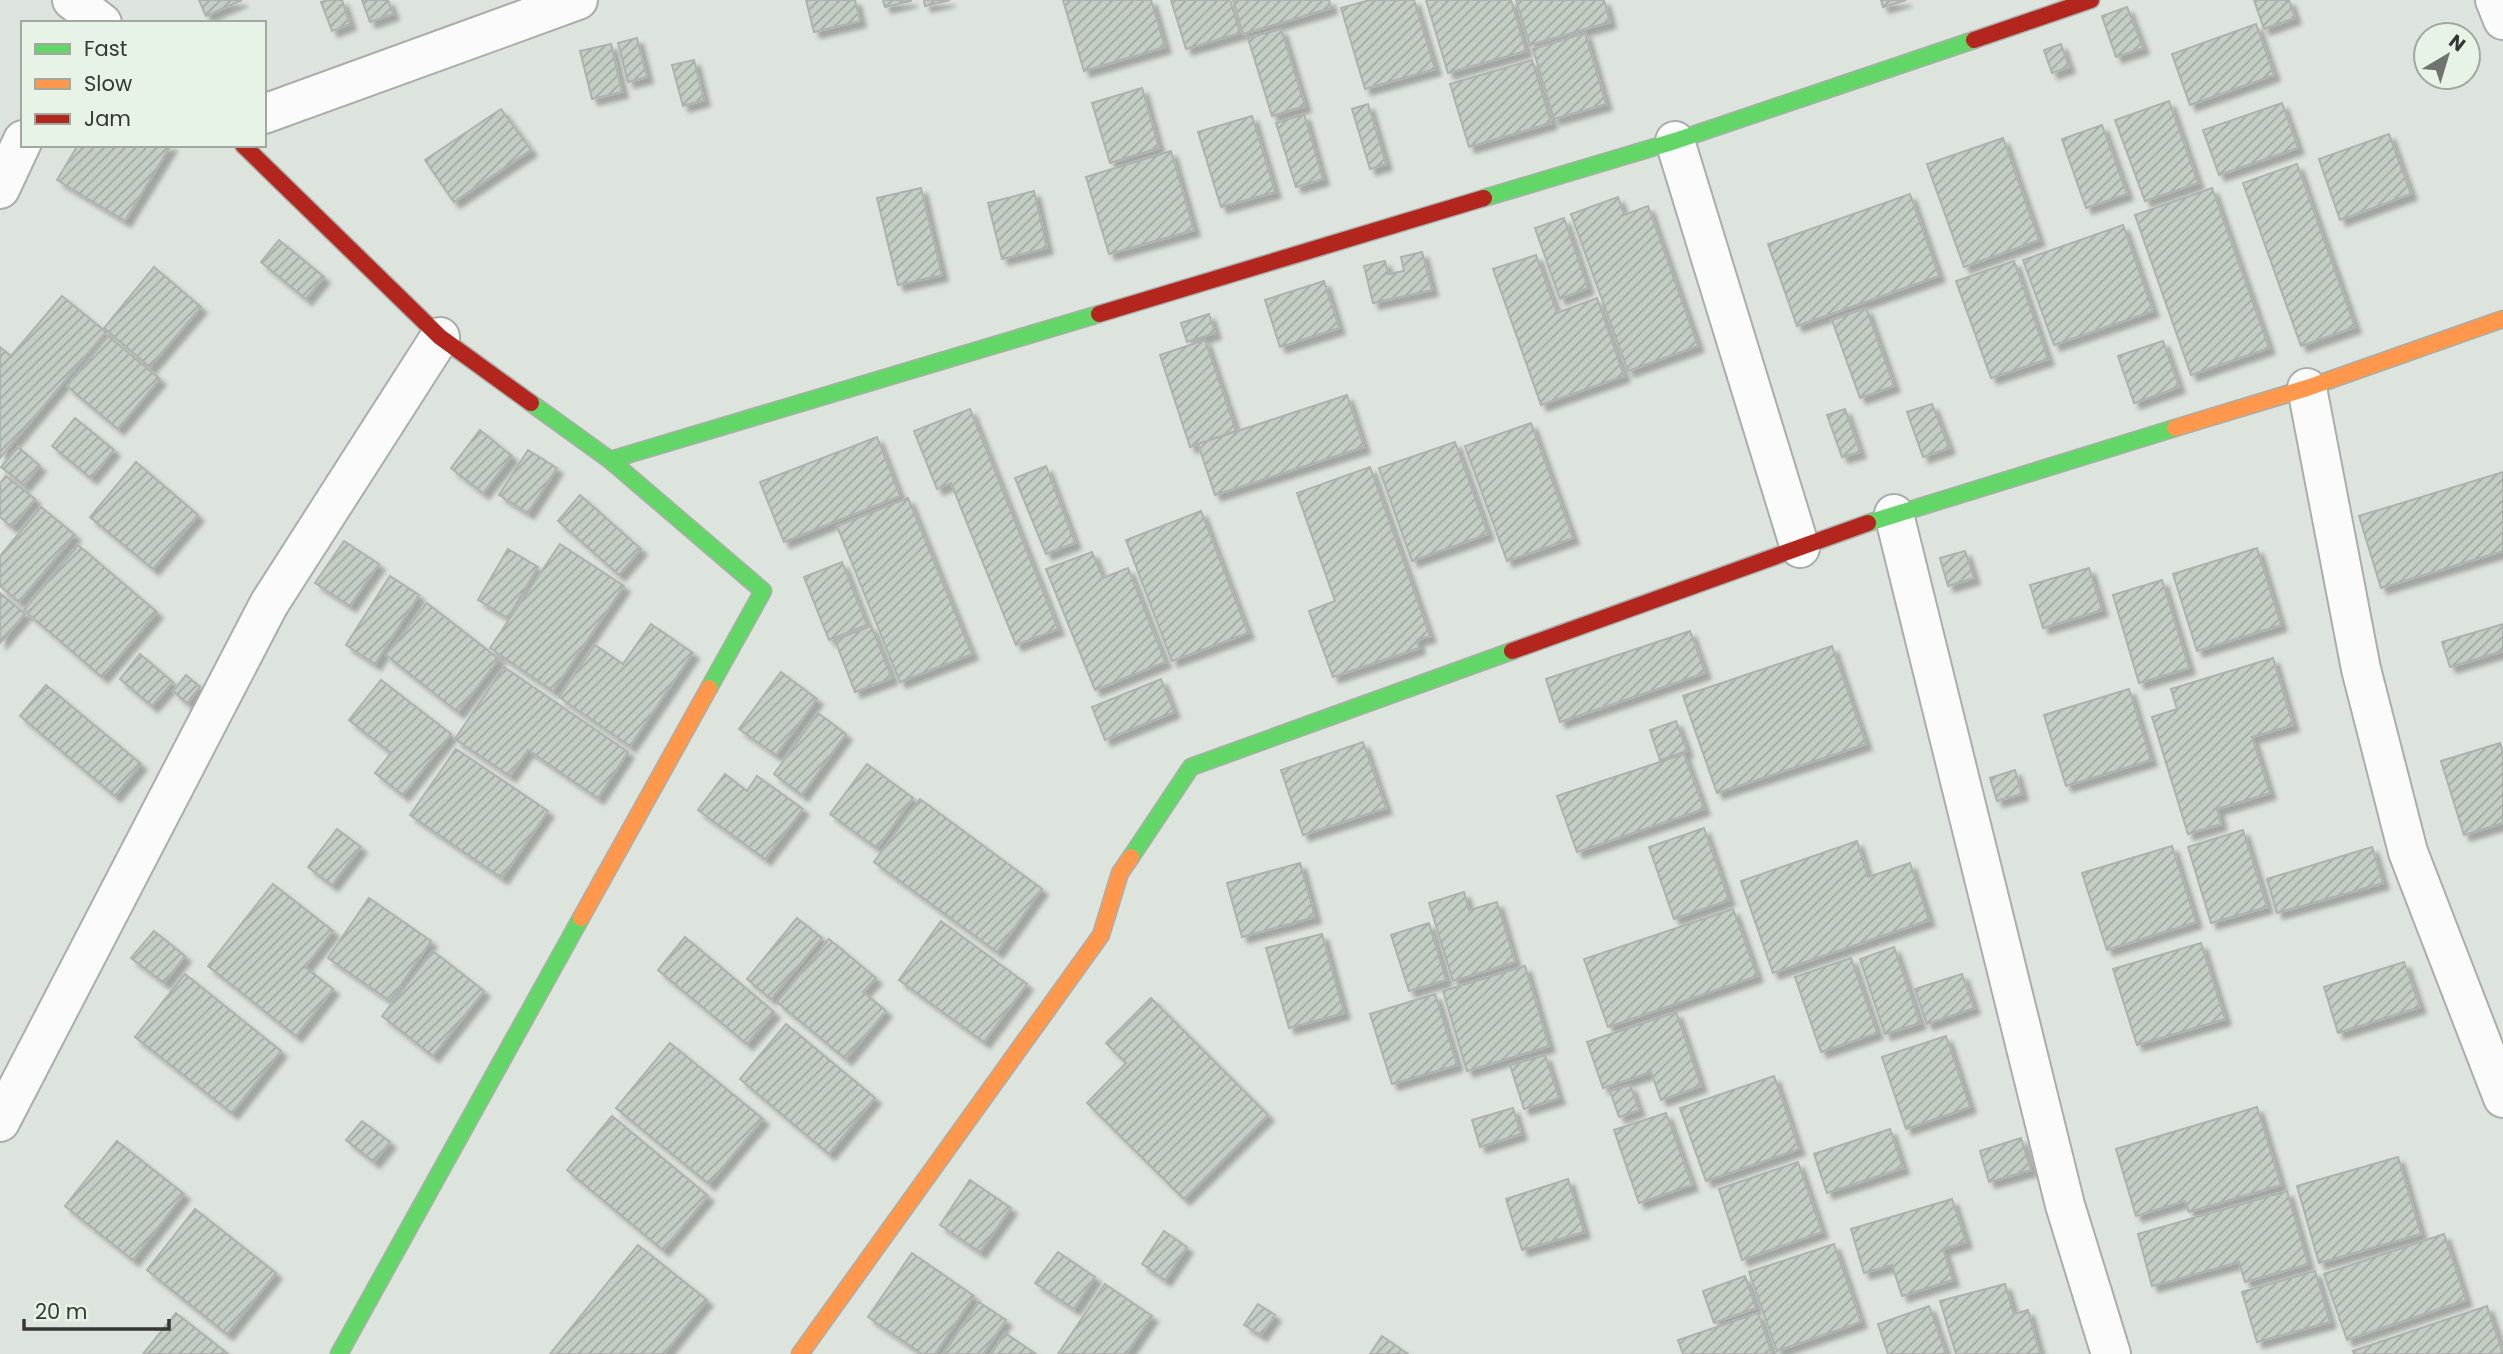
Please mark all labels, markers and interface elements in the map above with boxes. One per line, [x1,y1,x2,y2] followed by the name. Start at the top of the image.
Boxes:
[21,21,266,147] legend
[2412,21,2482,91] north arrow
[2443,28,2471,58] text: N
[84,34,127,63] text: Fast
[84,69,132,98] text: Slow
[84,104,131,133] text: Jam
[24,1288,170,1332] scale bar
[35,1297,88,1326] text: 20 m

